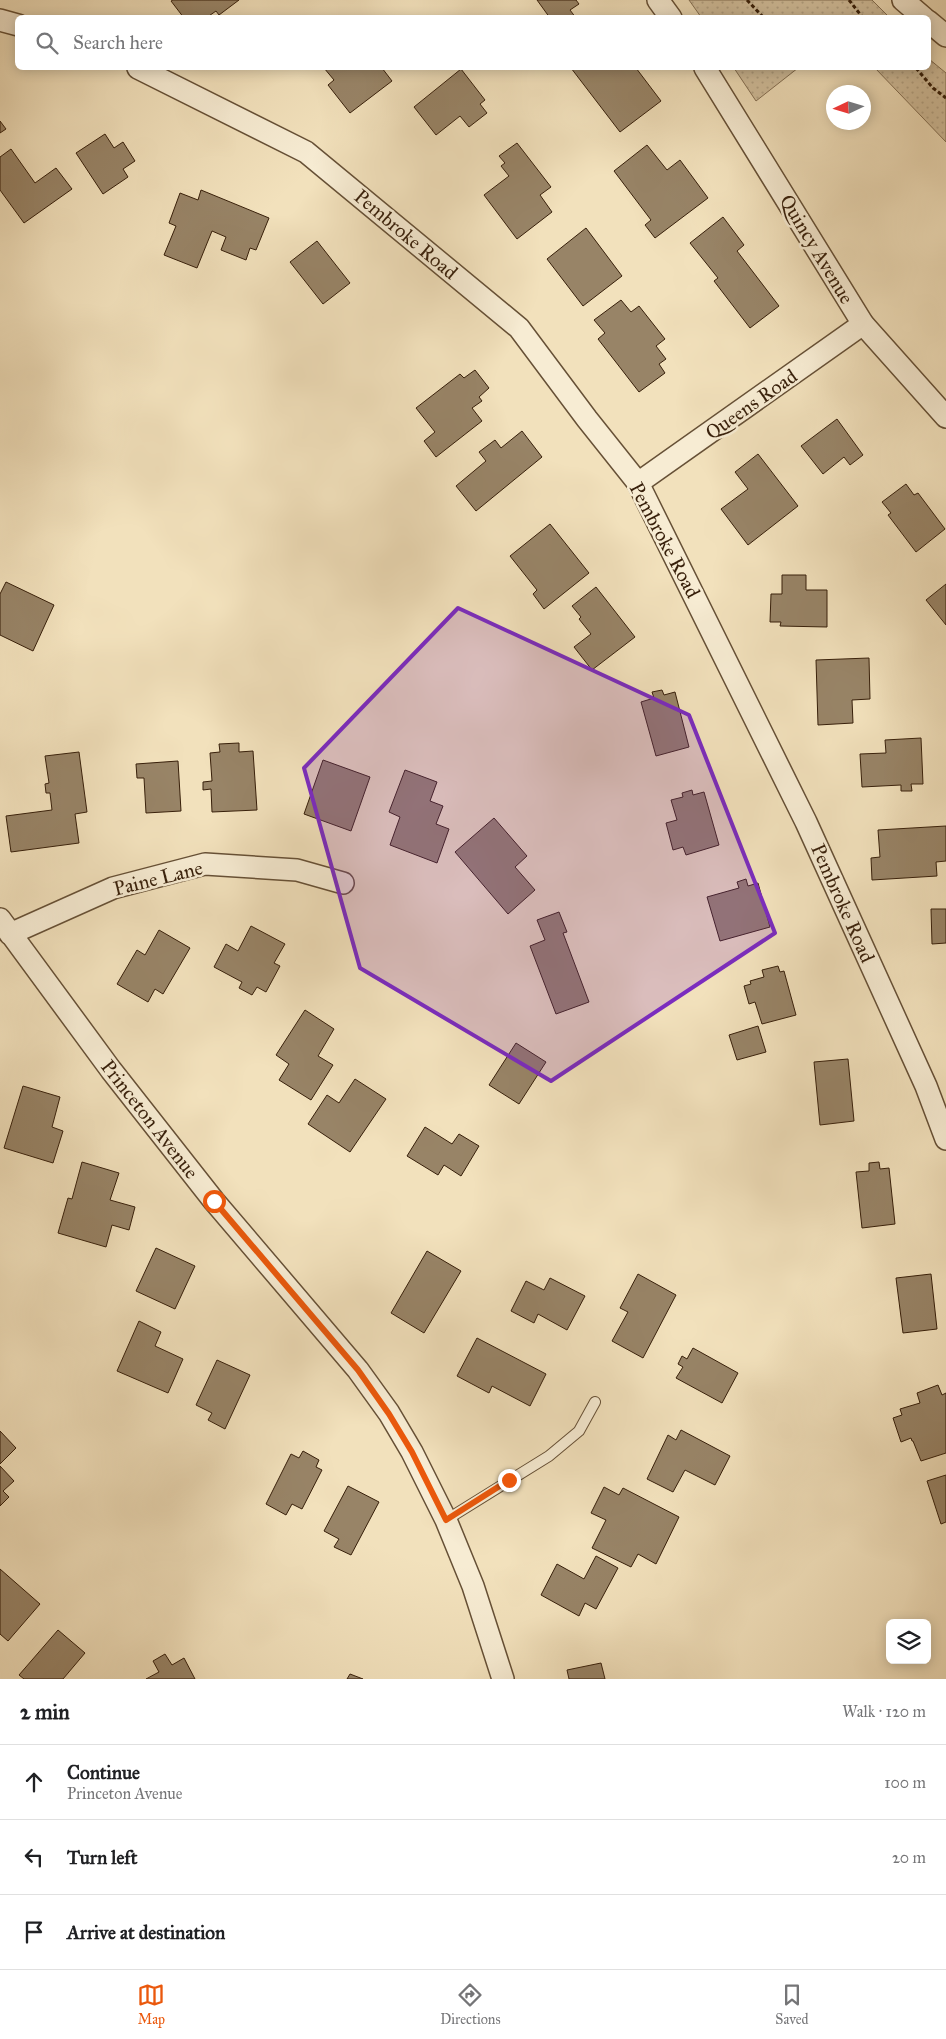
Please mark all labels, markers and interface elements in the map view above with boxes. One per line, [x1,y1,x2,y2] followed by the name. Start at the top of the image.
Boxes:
[15,15,931,70] search box
[33,29,61,57] icon: search
[73,31,163,54] text: Search here
[826,85,871,130] north arrow
[349,184,463,284] street label: Pembroke Road
[775,190,859,308] street label: Quincy Avenue
[700,364,802,444] street label: Queens Road
[624,478,706,602] street label: Pembroke Road
[806,840,880,966] street label: Pembroke Road
[111,855,205,901] street label: Paine Lane
[96,1055,204,1183] street label: Princeton Avenue
[203,1190,226,1213] route start
[498,1469,521,1492] route end
[886,1619,931,1664] map controls
[886,1619,931,1664] button: layers
[20,1699,70,1725] text: 2 min
[842,1702,926,1721] text: Walk · 120 m
[67,1761,140,1784] text: Continue
[20,1768,48,1796] icon: ahead
[884,1773,926,1792] text: 100 m
[67,1784,183,1803] text: Princeton Avenue
[20,1843,48,1871] icon: left
[67,1846,137,1869] text: Turn left
[892,1848,926,1867] text: 20 m
[20,1918,48,1946] icon: arrive
[67,1921,225,1944] text: Arrive at destination
[137,1981,165,2028] tab: Map
[440,1981,501,2028] tab: Directions
[775,1981,809,2028] tab: Saved

